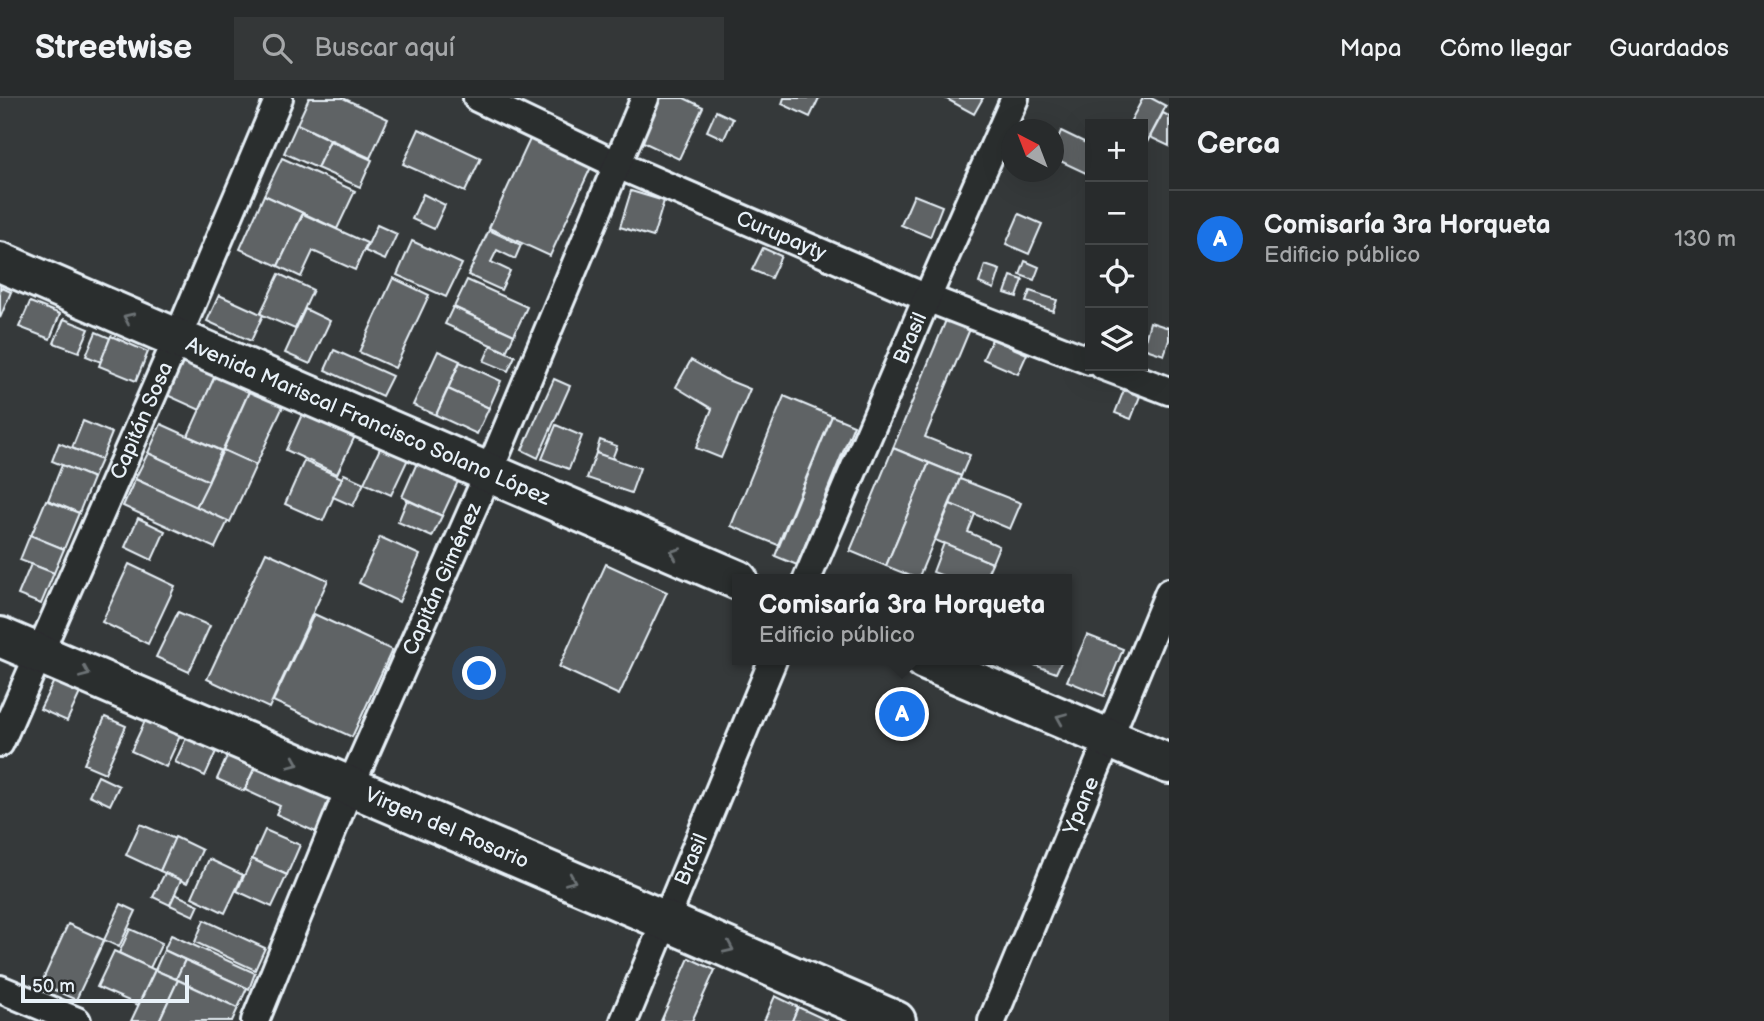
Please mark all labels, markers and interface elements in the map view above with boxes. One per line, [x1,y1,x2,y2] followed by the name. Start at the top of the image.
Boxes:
[234,17,724,80] search box
[35,28,192,68] text: Streetwise
[258,29,296,67] icon: search
[314,33,455,64] text: Buscar aquí
[1340,34,1402,63] text: Mapa
[1440,34,1571,63] text: Cómo llegar
[1609,34,1729,63] text: Guardados
[1001,119,1064,182] north arrow
[1085,119,1148,371] map controls
[1085,119,1148,182] button: +
[1197,126,1280,162] text: Cerca
[1085,182,1148,245] button: −
[732,205,830,266] street label: Curupayty
[1264,210,1551,241] text: Comisaría 3ra Horqueta
[1213,225,1227,253] text: A
[1674,225,1736,253] text: 130 m
[1264,241,1420,269] text: Edificio público
[1085,245,1148,308] button: locate
[1085,308,1148,371] button: layers
[888,309,932,368] street label: Brasil
[123,312,136,326] one-way arrow
[182,332,555,511] street label: Avenida Mariscal Francisco Solano López
[105,358,178,483] street label: Capitán Sosa
[398,498,487,659] street label: Capitán Giménez
[669,548,681,562] one-way arrow
[732,574,1072,665] popup
[759,590,1045,621] text: Comisaría 3ra Horqueta
[759,621,915,649] text: Edificio público
[462,656,496,690] your location
[78,665,90,679] one-way arrow
[879,688,925,740] pin: A
[1056,712,1068,726] one-way arrow
[287,755,300,769] one-way arrow
[1058,773,1104,840] street label: Ypane
[361,782,533,874] street label: Virgen del Rosario
[669,830,713,889] street label: Brasil
[565,872,577,886] one-way arrow
[721,940,734,954] one-way arrow
[21,972,189,1004] scale bar
[32,975,75,998] text: 50 m

